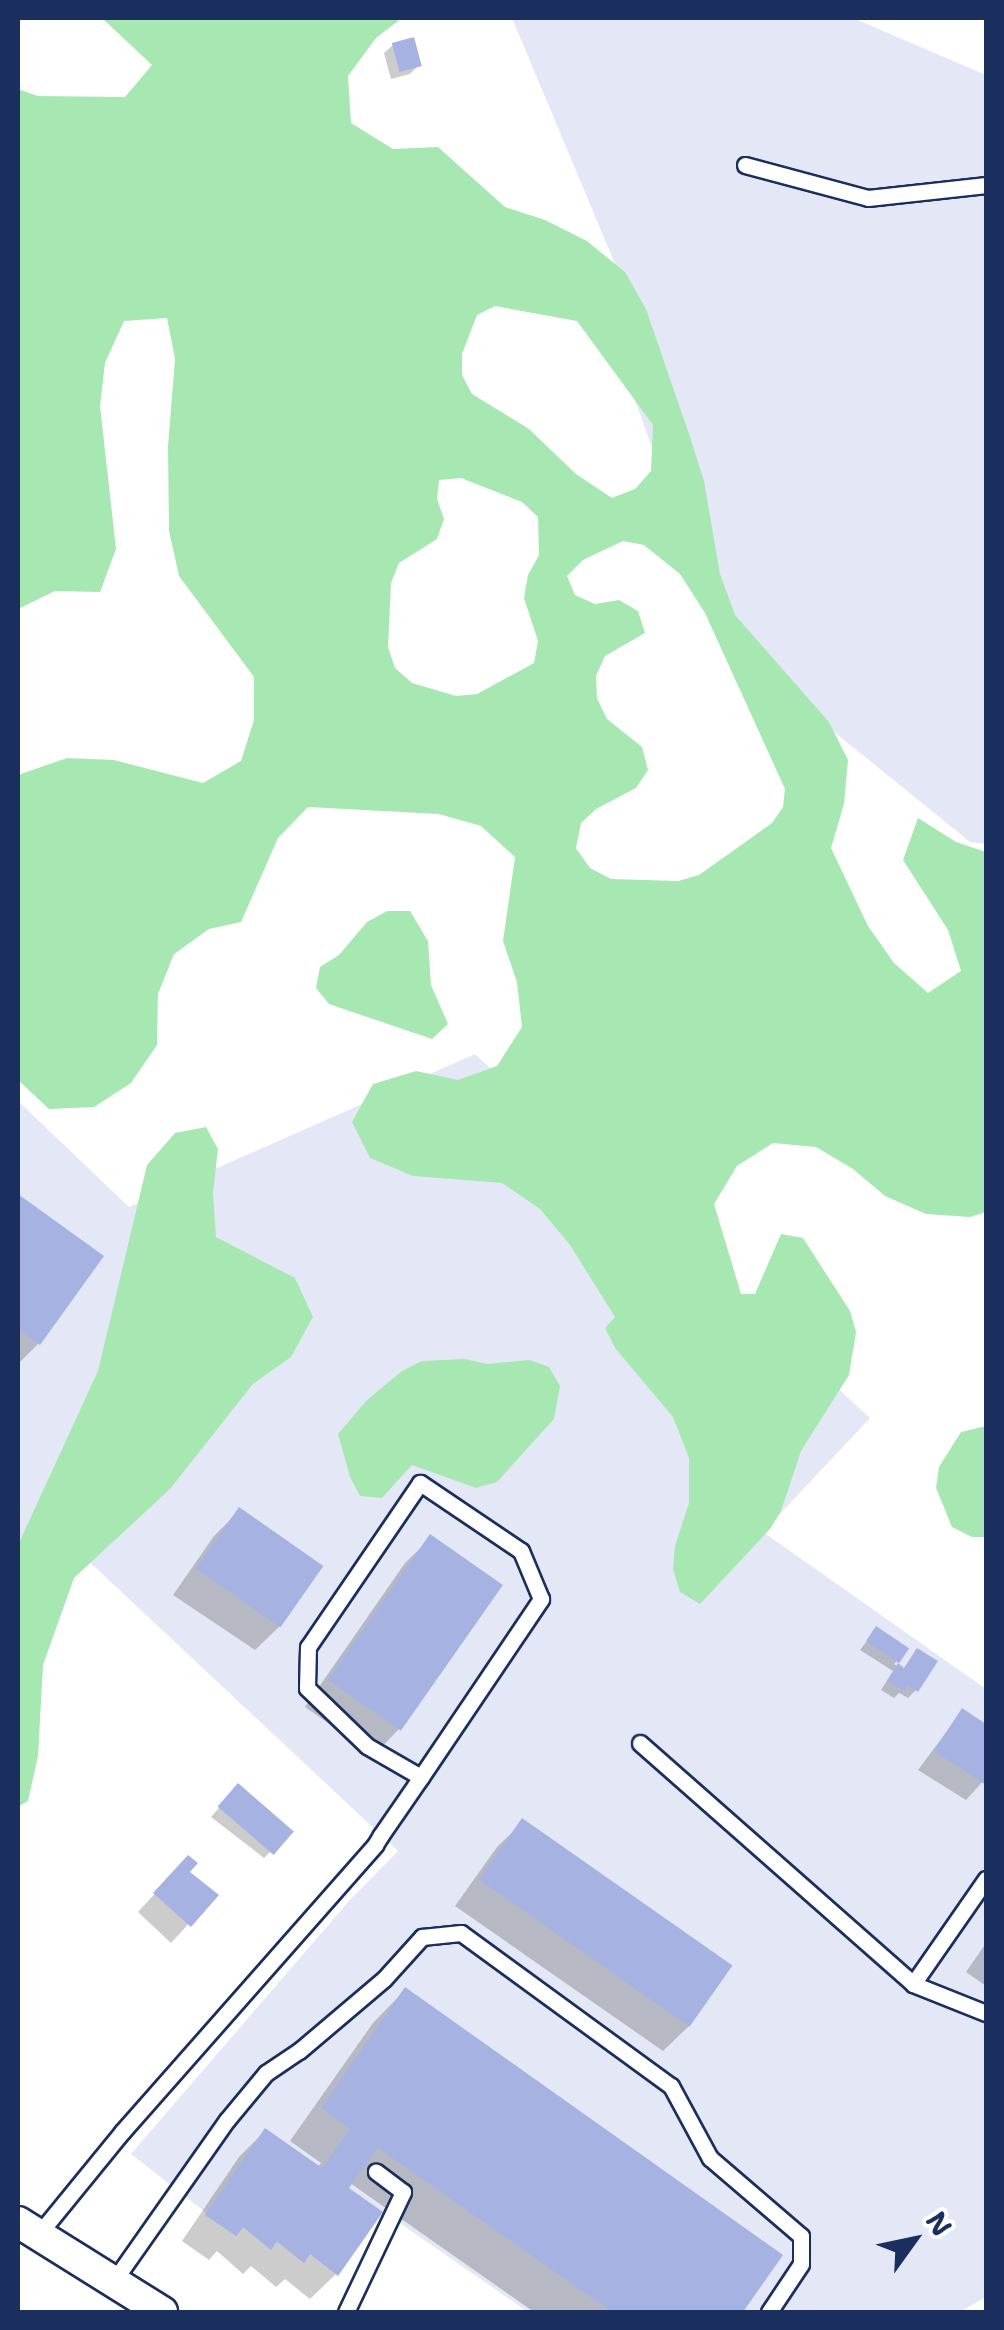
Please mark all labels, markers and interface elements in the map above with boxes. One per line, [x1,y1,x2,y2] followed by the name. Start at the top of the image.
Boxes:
[864,2190,964,2290] north arrow
[917,2204,961,2243] text: N

